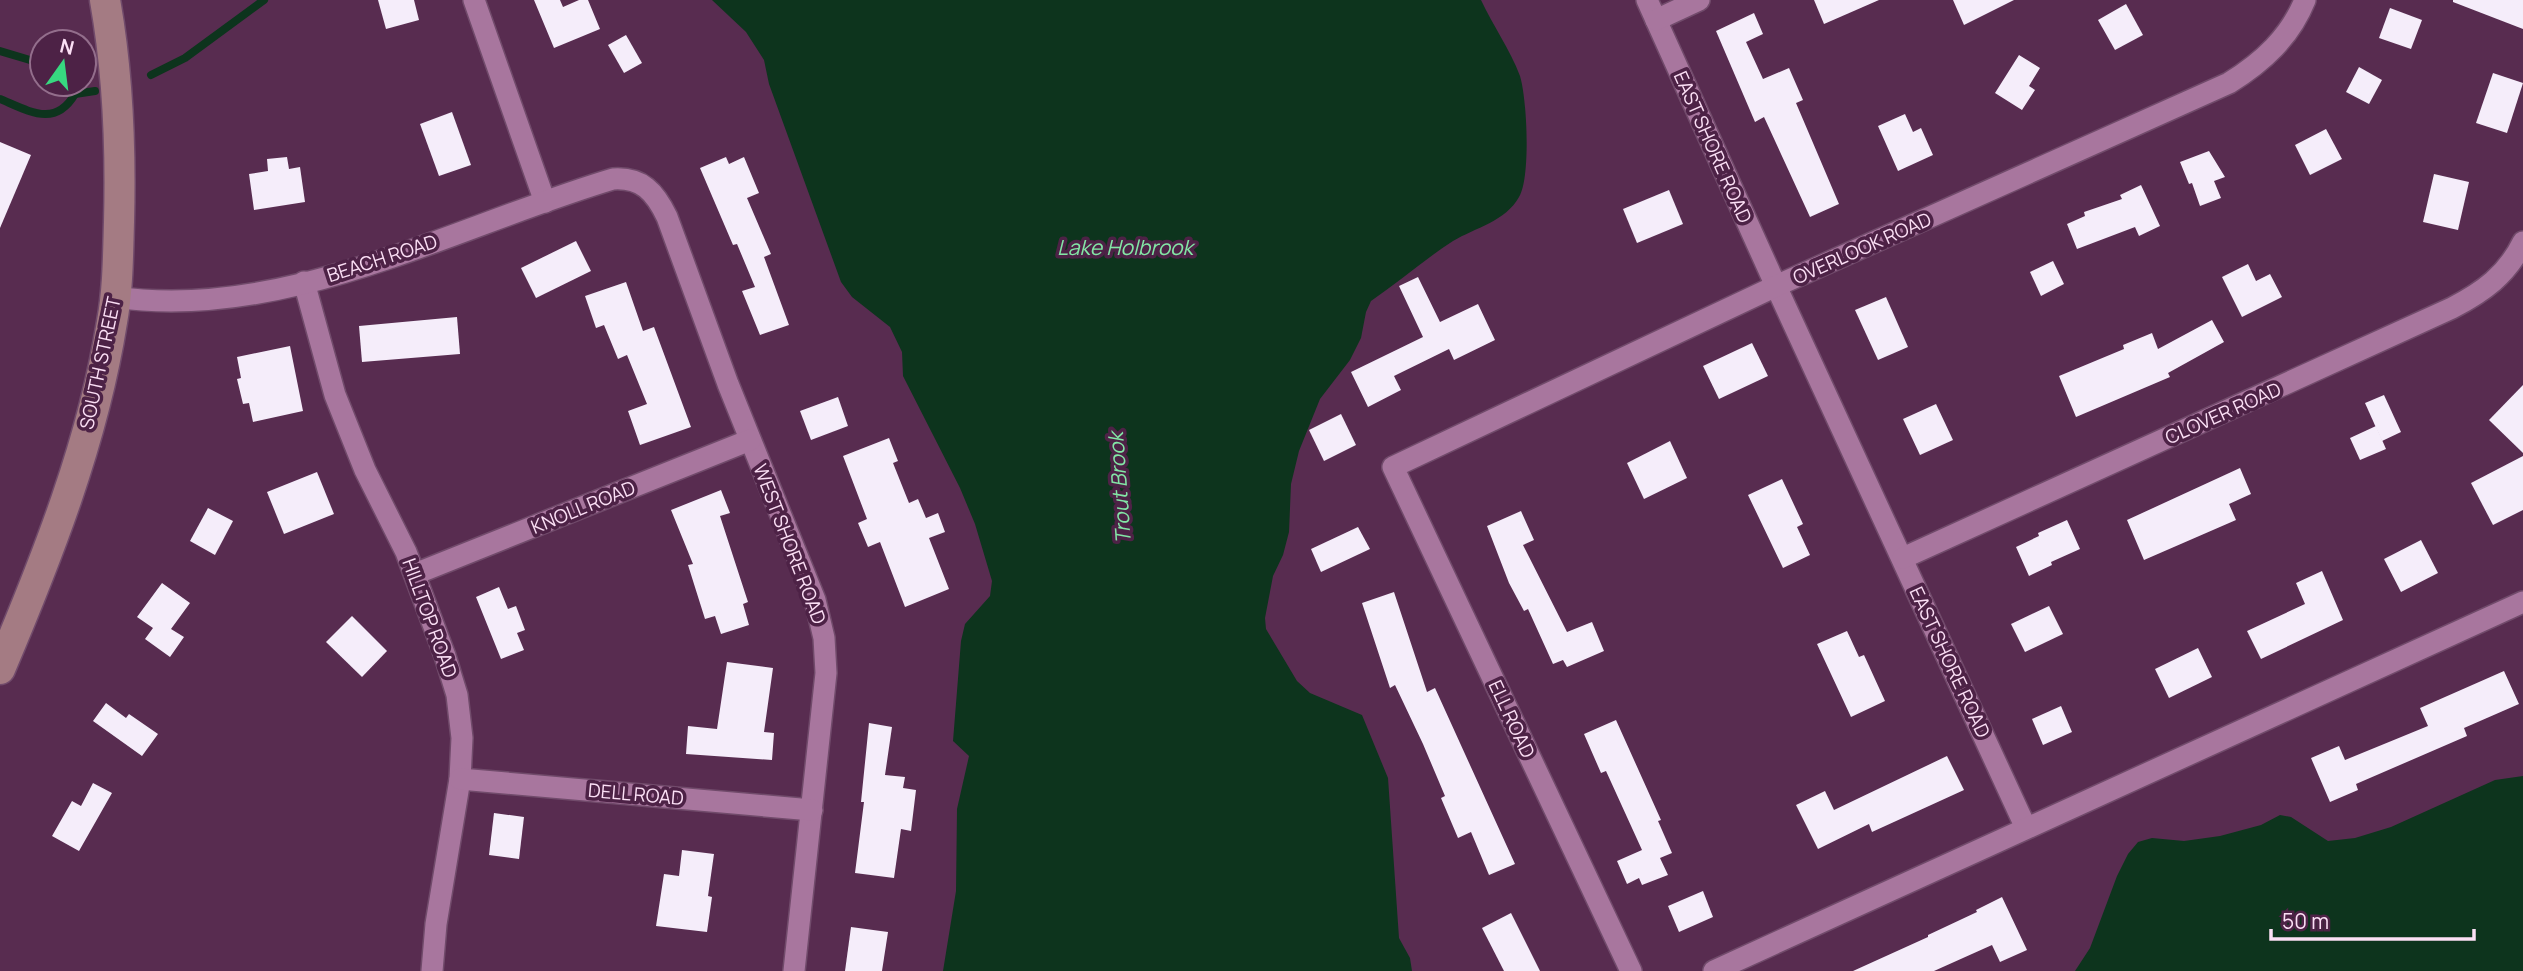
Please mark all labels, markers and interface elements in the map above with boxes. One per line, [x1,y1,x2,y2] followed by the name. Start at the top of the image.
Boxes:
[28,28,98,98] north arrow
[57,32,77,61] text: N
[1668,67,1758,227] street label: EAST SHORE ROAD
[1789,206,1935,290] street label: OVERLOOK ROAD
[323,228,441,288] street label: BEACH ROAD
[1057,233,1195,261] water label: Lake Holbrook
[73,294,127,432] street label: SOUTH STREET
[2161,376,2285,450] street label: CLOVER ROAD
[1101,429,1137,545] water label: Trout Brook
[747,460,833,628] street label: WEST SHORE ROAD
[527,474,639,540] street label: KNOLL ROAD
[396,555,464,681] street label: HILLTOP ROAD
[1904,582,1996,742] street label: EAST SHORE ROAD
[1483,676,1541,762] street label: ELL ROAD
[587,777,685,811] street label: DELL ROAD
[2271,898,2474,942] scale bar
[2282,907,2329,935] text: 50 m

